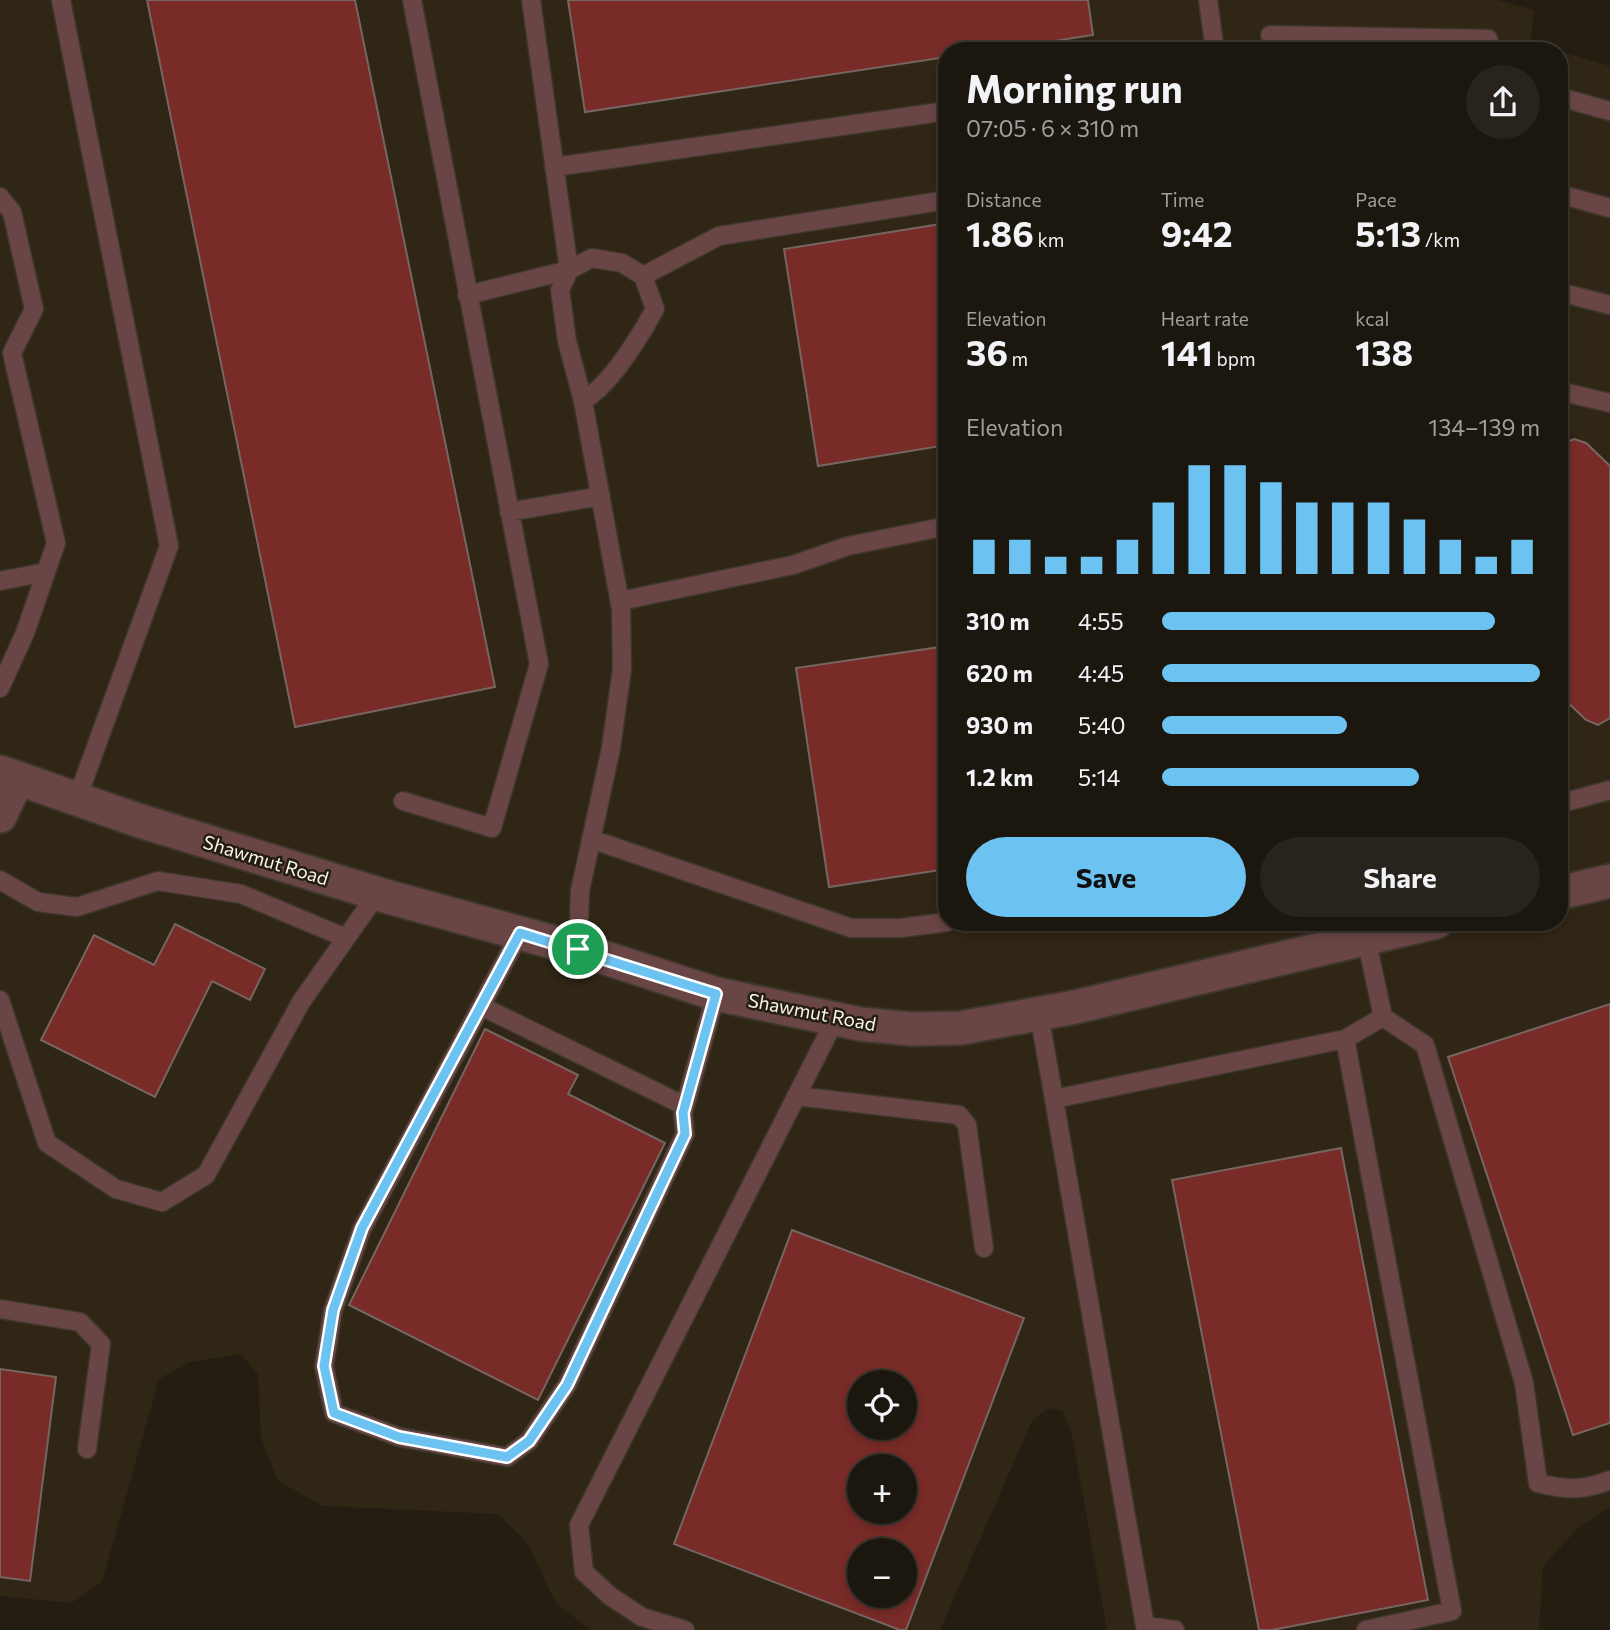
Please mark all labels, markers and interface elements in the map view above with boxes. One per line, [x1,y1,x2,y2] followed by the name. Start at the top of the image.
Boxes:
[966,64,1183,111] text: Morning run
[1466,65,1540,139] button: share
[966,114,1139,142] text: 07:05 · 6 × 310 m
[966,188,1042,211] text: Distance
[1161,188,1204,211] text: Time
[1355,188,1397,211] text: Pace
[966,211,1034,254] text: 1.86
[1161,211,1233,254] text: 9:42
[1355,211,1421,254] text: 5:13
[1034,228,1064,251] text: km
[1421,228,1460,251] text: /km
[966,307,1046,330] text: Elevation
[1161,307,1249,330] text: Heart rate
[1355,307,1389,330] text: kcal
[966,330,1008,373] text: 36
[1161,330,1213,373] text: 141
[1355,330,1413,373] text: 138
[1008,347,1028,370] text: m
[1213,347,1255,370] text: bpm
[966,413,1063,441] text: Elevation
[1428,413,1540,441] text: 134–139 m
[966,607,1030,635] text: 310 m
[1078,607,1124,635] text: 4:55
[966,659,1033,687] text: 620 m
[1078,659,1124,687] text: 4:45
[966,711,1033,739] text: 930 m
[1078,711,1125,739] text: 5:40
[966,763,1033,791] text: 1.2 km
[1078,763,1120,791] text: 5:14
[201,830,332,890] street label: Shawmut Road
[966,837,1246,917] button: Save
[1260,837,1540,917] button: Share
[548,919,608,979] pin
[559,930,597,968] icon: arrive
[746,988,878,1035] street label: Shawmut Road
[847,1370,917,1608] map controls
[847,1370,917,1440] button: locate
[847,1454,917,1524] button: +
[847,1538,917,1608] button: −

